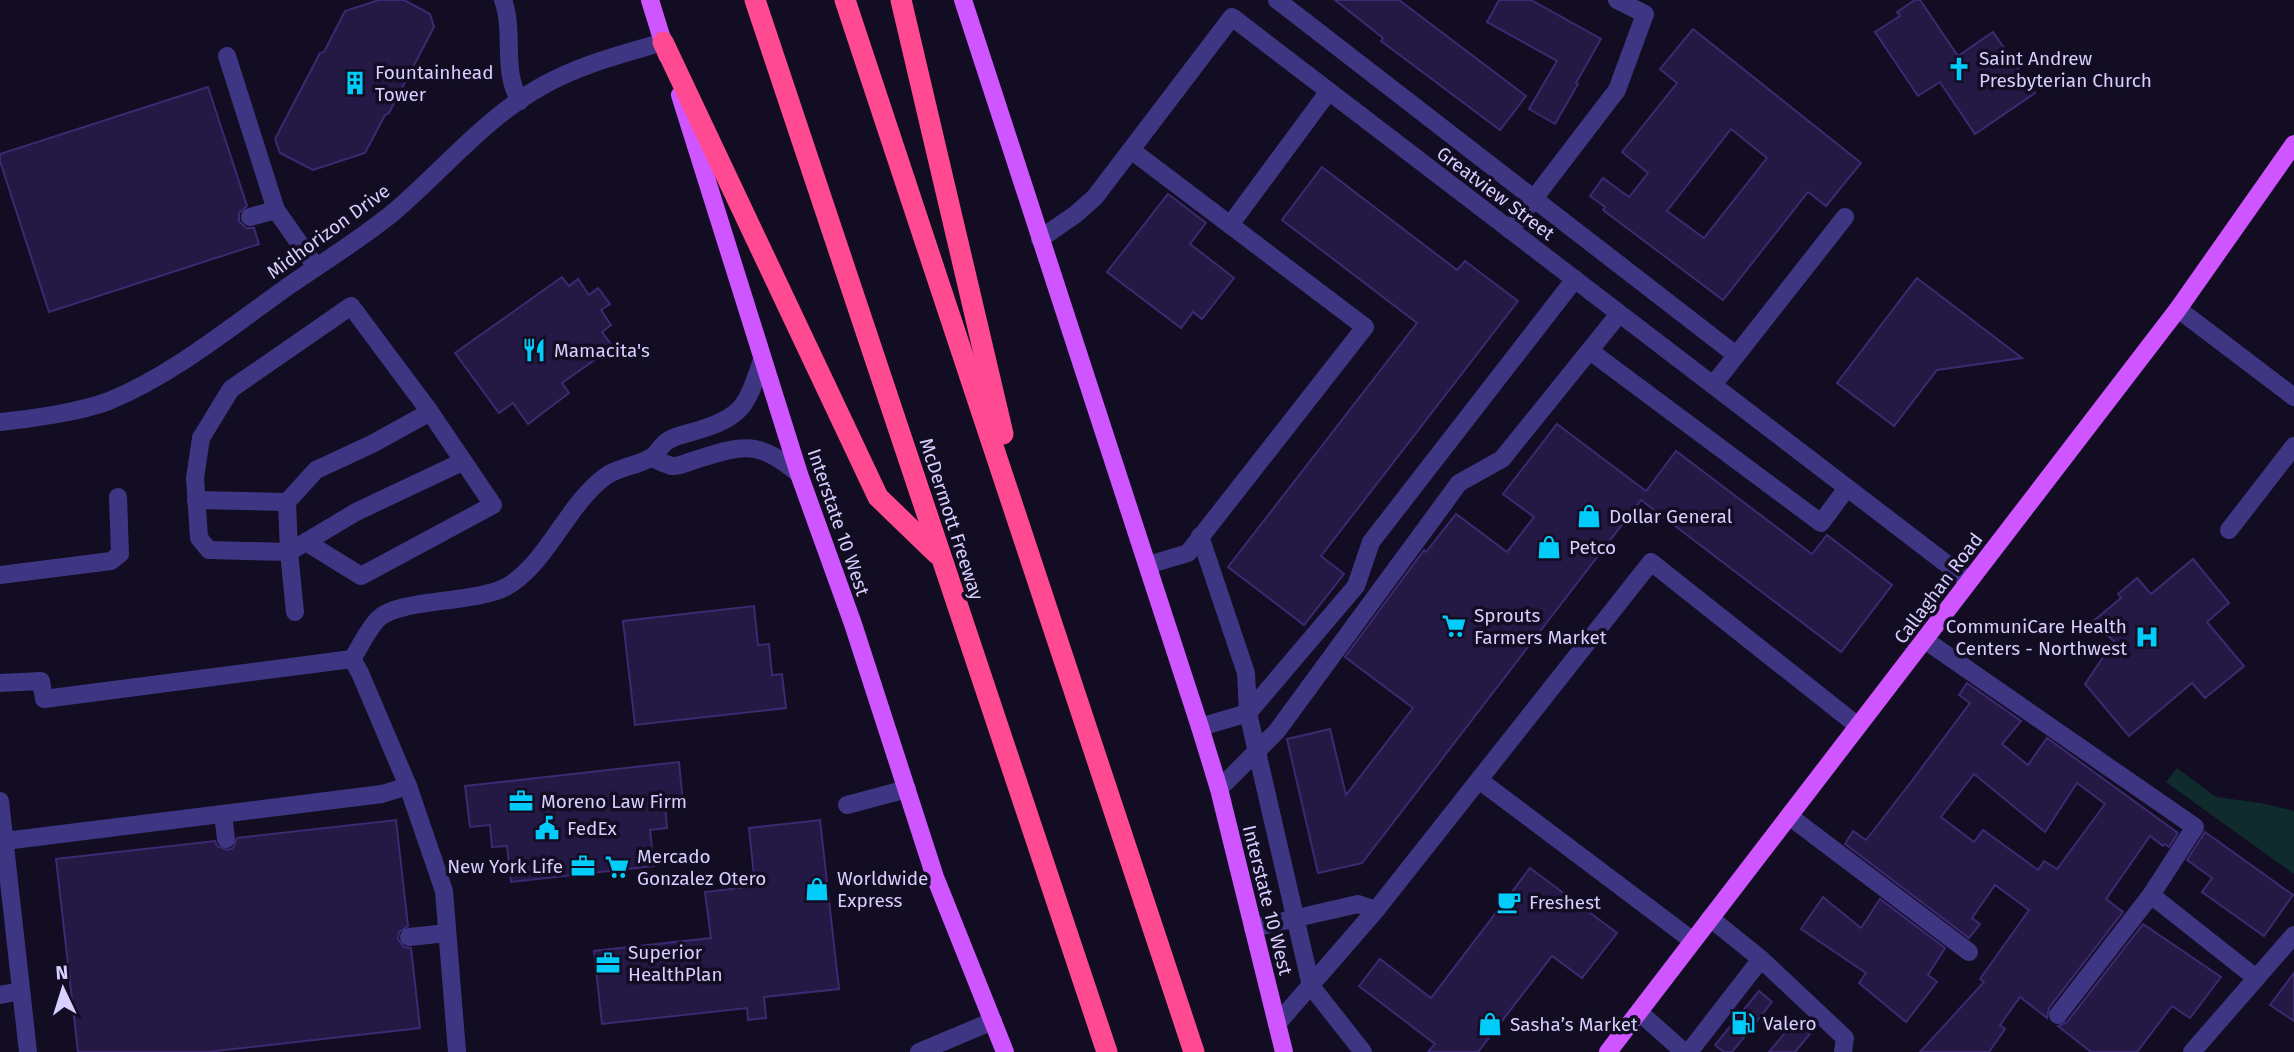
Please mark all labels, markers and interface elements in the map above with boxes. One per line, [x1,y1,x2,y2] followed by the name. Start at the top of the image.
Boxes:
[1979,47,2152,92] place label: Saint Andrew Presbyterian Church
[1945,55,1973,83] church icon: Saint Andrew Presbyterian Church
[375,61,494,106] place label: Fountainhead Tower
[341,69,369,97] building icon: Fountainhead Tower
[1432,142,1559,245] street label: Greatview Street
[262,179,394,284] street label: Midhorizon Drive
[520,336,548,364] restaurant icon: Mamacita's
[554,339,650,362] place label: Mamacita's
[914,435,989,604] street label: McDermott Freeway
[803,446,875,599] street label: Interstate 10 West
[1575,502,1603,530] shop icon: Dollar General
[1609,505,1733,528] place label: Dollar General
[1889,528,1988,648] street label: Callaghan Road
[1535,533,1563,561] shop icon: Petco
[1569,536,1616,559] place label: Petco
[1474,604,1607,649] place label: Sprouts Farmers Market
[1440,612,1468,640] supermarket icon: Sprouts Farmers Market
[1946,615,2127,660] place label: CommuniCare Health Centers - Northwest
[2133,623,2161,651] hospital icon: CommuniCare Health Centers - Northwest
[507,787,535,815] office icon: Moreno Law Firm
[541,790,687,813] place label: Moreno Law Firm
[533,814,561,842] public building icon: FedEx
[567,817,618,840] place label: FedEx
[1238,823,1297,978] street label: Interstate 10 West
[637,845,766,890] place label: Mercado Gonzalez Otero
[569,852,597,880] office icon: New York Life
[603,853,631,881] supermarket icon: Mercado Gonzalez Otero
[447,855,563,878] place label: New York Life
[837,867,928,912] place label: Worldwide Express
[803,875,831,903] shop icon: Worldwide Express
[1495,888,1523,916] cafe icon: Freshest
[1529,891,1601,914] place label: Freshest
[628,941,723,986] place label: Superior HealthPlan
[594,949,622,977] office icon: Superior HealthPlan
[28,954,98,1024] north arrow
[55,961,69,984] text: N
[1729,1009,1757,1037] fuel station icon: Valero
[1476,1010,1504,1038] shop icon: Sasha’s Market
[1763,1012,1817,1035] place label: Valero
[1510,1013,1638,1036] place label: Sasha’s Market

